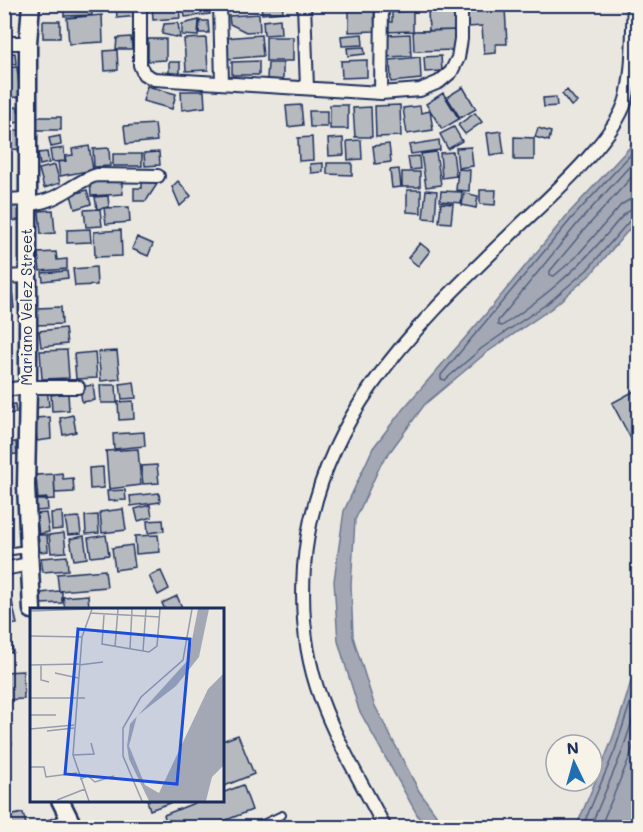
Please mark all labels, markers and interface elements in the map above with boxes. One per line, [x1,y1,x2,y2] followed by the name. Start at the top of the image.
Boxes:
[16,228,36,386] street label: Mariano Velez Street
[30,608,224,802] inset map
[544,733,604,793] north arrow
[566,737,580,759] text: N

